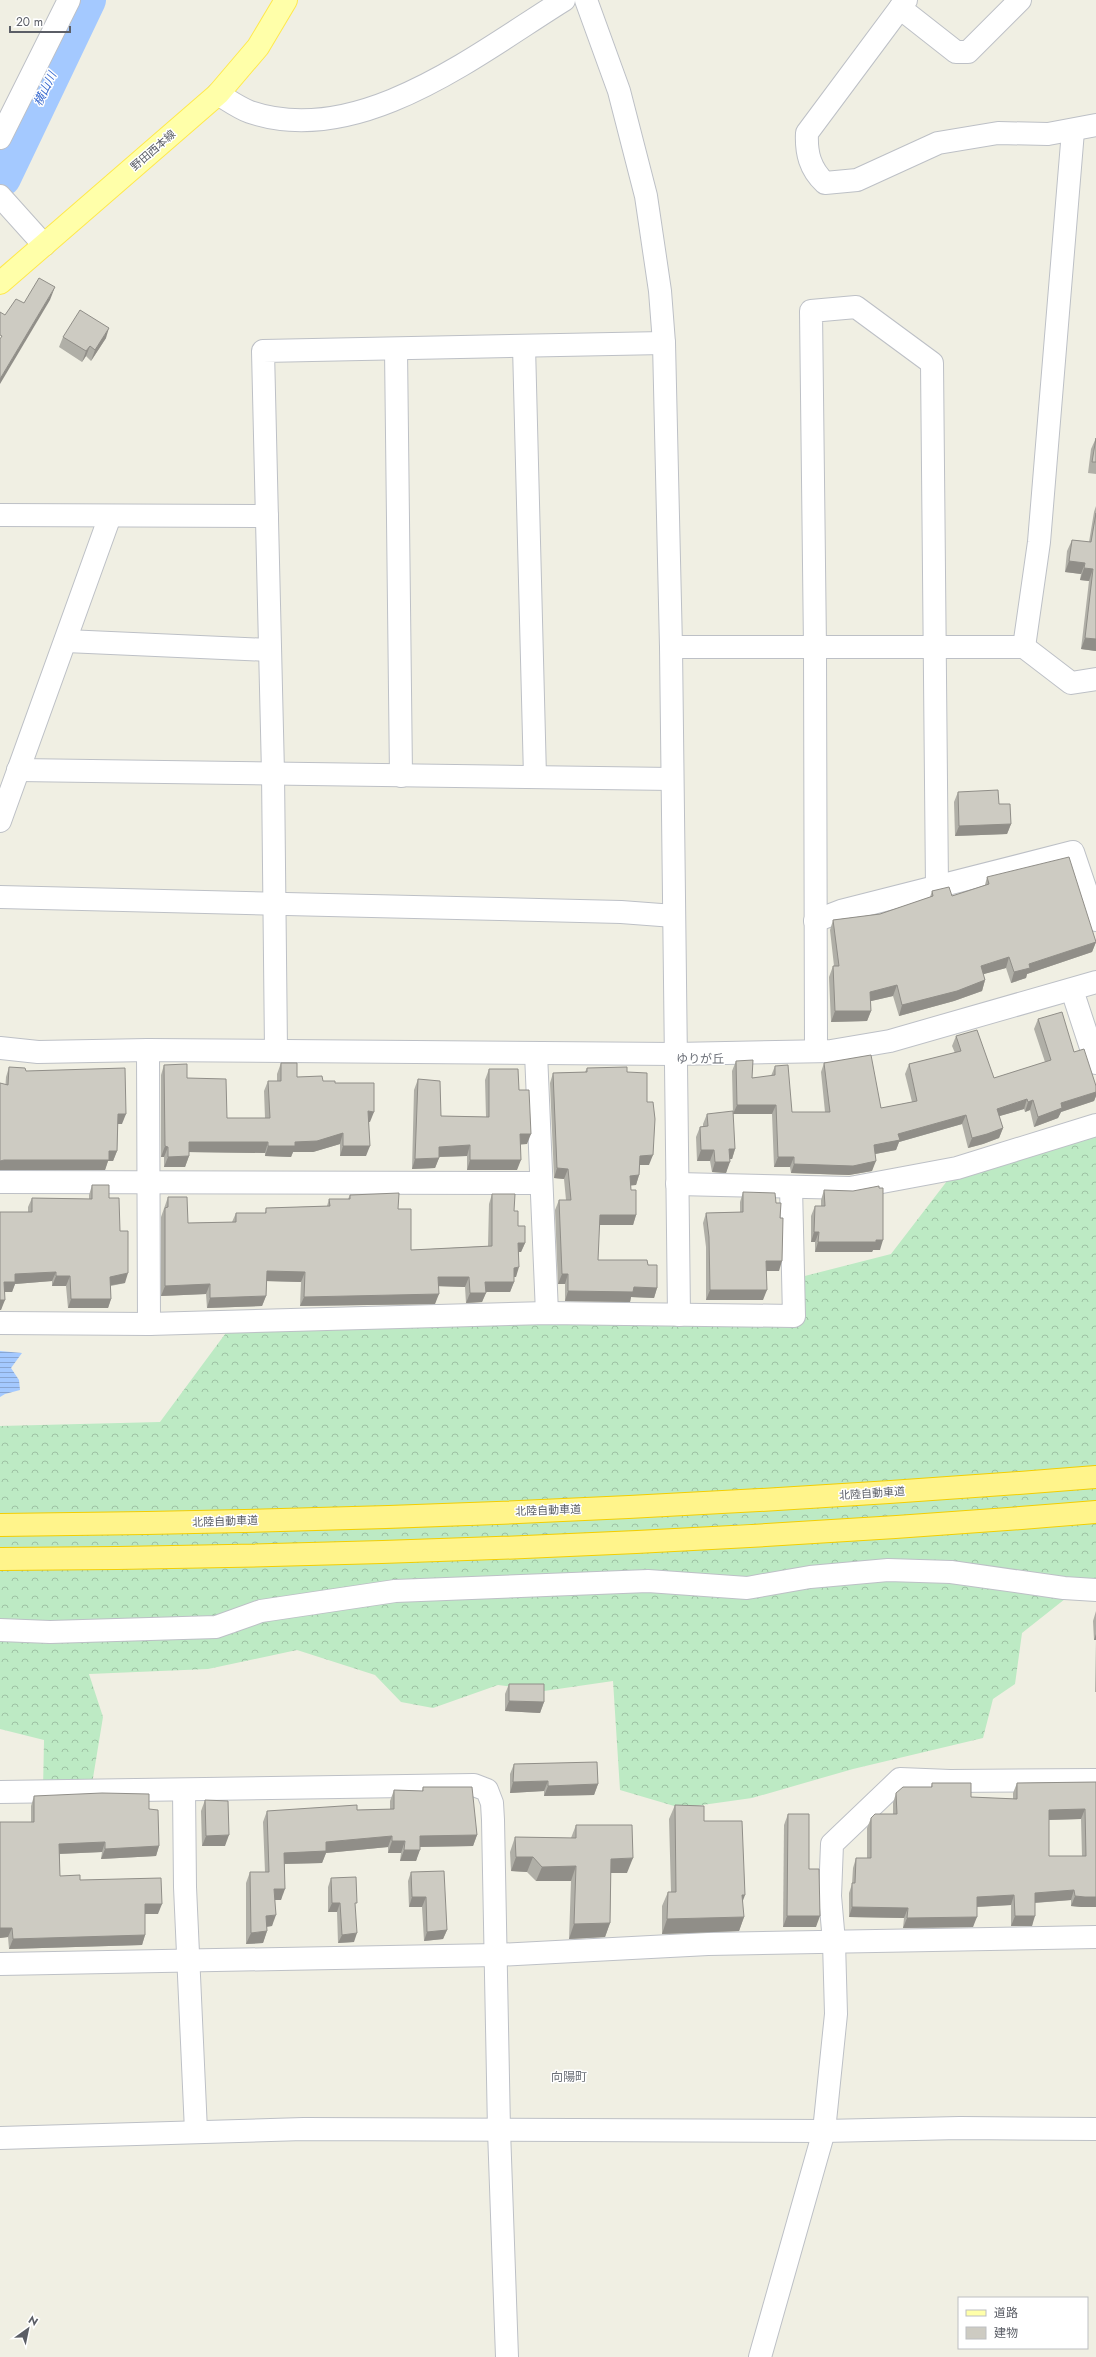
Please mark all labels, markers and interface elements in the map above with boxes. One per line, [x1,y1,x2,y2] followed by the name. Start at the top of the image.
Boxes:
[10,8,70,34] scale bar
[16,13,43,31] text: 20 m
[29,67,62,109] water label: 横山川
[127,126,179,174] street label: 野田西本線
[676,1050,724,1068] district label: ゆりが丘
[839,1483,905,1503] street label: 北陸自動車道
[515,1501,581,1519] street label: 北陸自動車道
[192,1512,258,1530] street label: 北陸自動車道
[551,2068,587,2086] district label: 向陽町
[958,2297,1088,2349] legend
[994,2304,1018,2322] text: 道路
[8,2309,48,2349] north arrow
[25,2312,41,2330] text: N
[994,2324,1018,2342] text: 建物

